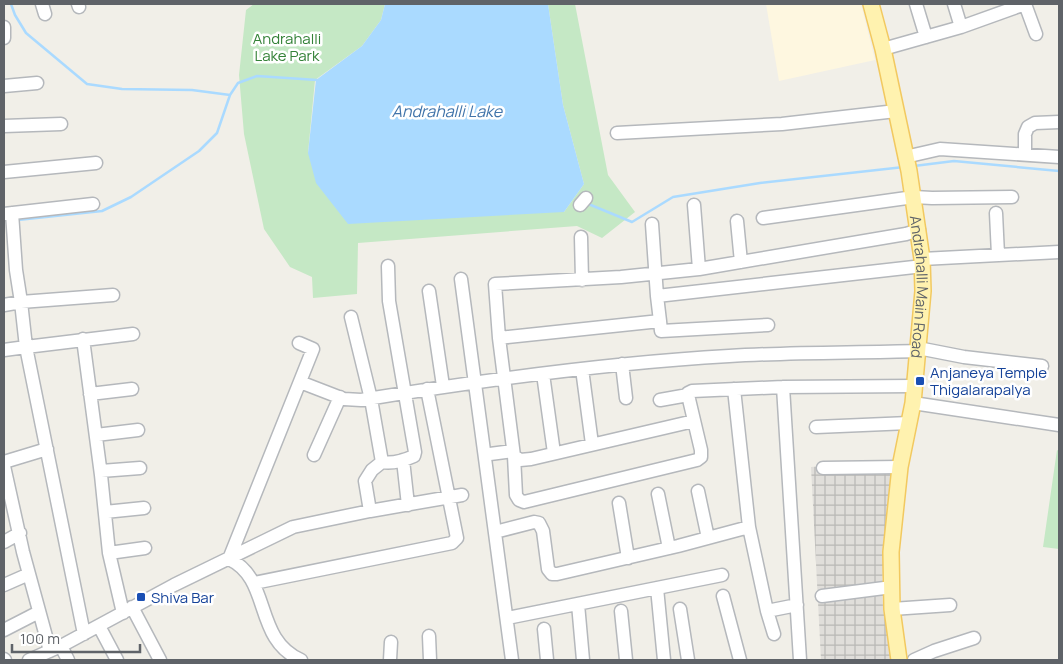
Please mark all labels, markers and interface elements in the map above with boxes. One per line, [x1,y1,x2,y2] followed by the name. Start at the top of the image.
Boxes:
[253,28,321,66] park label: Andrahalli Lake Park
[392,100,504,122] water label: Andrahalli Lake
[905,214,934,359] street label: Andrahalli Main Road
[930,362,1047,400] place label: Anjaneya Temple Thigalarapalya
[914,375,926,387] marker: Anjaneya Temple Thigalarapalya
[151,587,215,608] place label: Shiva Bar
[135,591,147,603] marker: Shiva Bar
[12,622,140,654] scale bar
[20,628,60,649] text: 100 m

